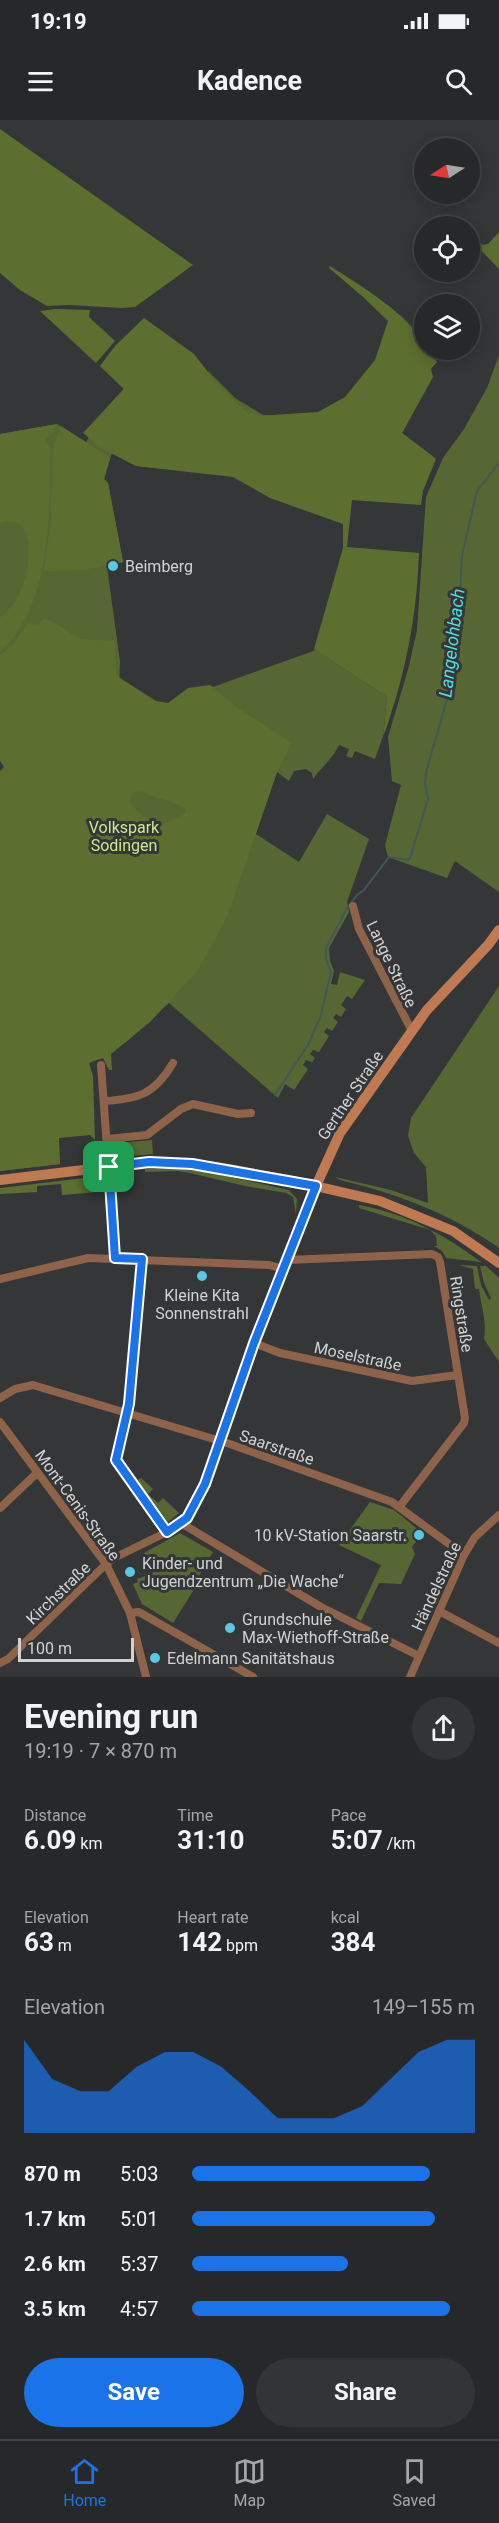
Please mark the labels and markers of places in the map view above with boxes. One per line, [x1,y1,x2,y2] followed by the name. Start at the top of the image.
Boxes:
[125,557,193,576] place label: Beimberg
[106,559,120,573] marker: Beimberg
[83,1141,134,1192] pin
[195,1269,209,1283] marker: Kleine Kita Sonnenstrahl
[155,1286,249,1323] place label: Kleine Kita Sonnenstrahl
[254,1526,407,1545] place label: 10 kV-Station Saarstr.
[412,1528,426,1542] marker: 10 kV-Station Saarstr.
[142,1554,344,1591] place label: Kinder- und Jugendzentrum „Die Wache“
[123,1565,137,1579] marker: Kinder- und Jugendzentrum „Die Wache“
[242,1610,389,1647] place label: Grundschule Max-Wiethoff-Straße
[223,1621,237,1635] marker: Grundschule Max-Wiethoff-Straße
[167,1649,335,1668] place label: Edelmann Sanitätshaus
[148,1651,162,1665] marker: Edelmann Sanitätshaus

